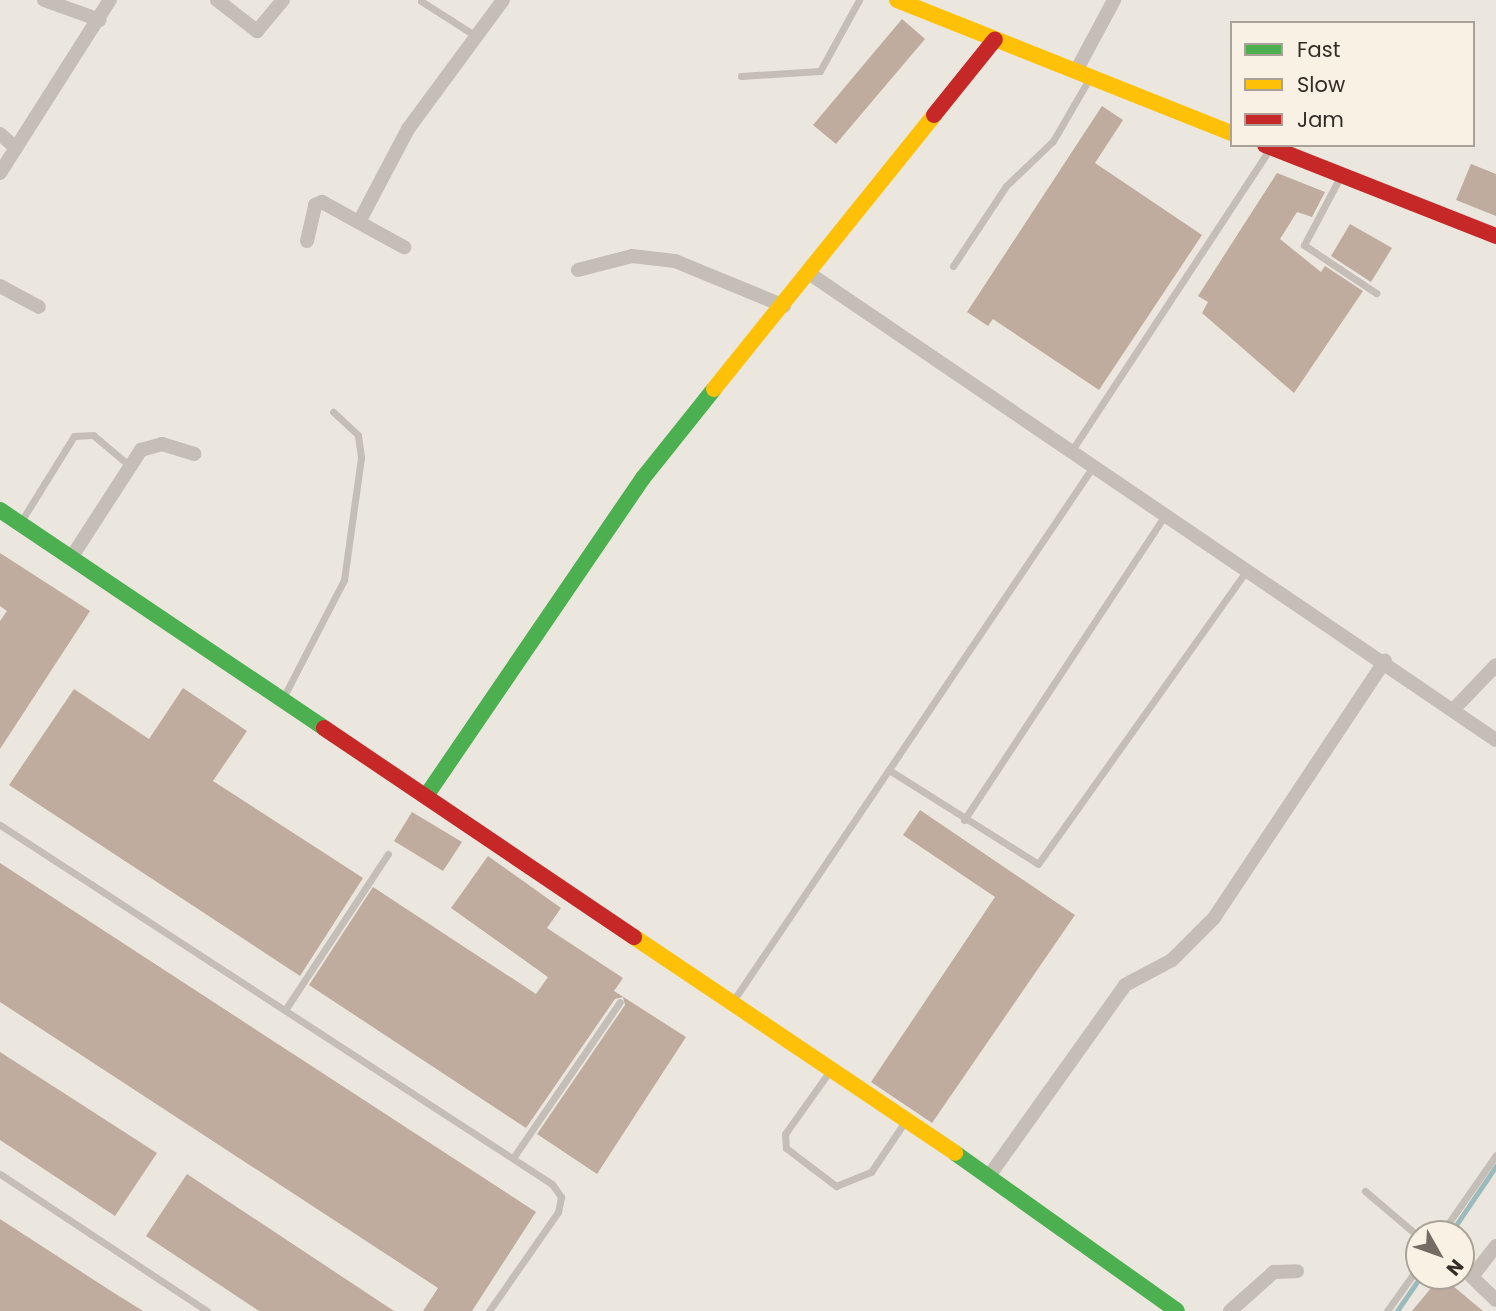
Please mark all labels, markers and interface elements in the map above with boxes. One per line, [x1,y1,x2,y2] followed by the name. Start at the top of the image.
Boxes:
[1230,21,1475,147] legend
[1297,35,1340,64] text: Fast
[1297,70,1345,99] text: Slow
[1297,105,1344,134] text: Jam
[1405,1220,1475,1290] north arrow
[1440,1253,1470,1282] text: N

